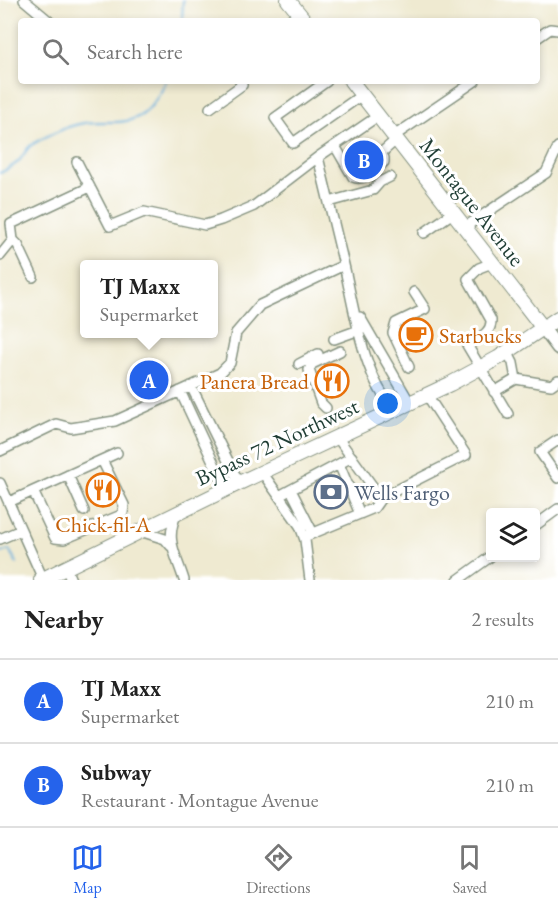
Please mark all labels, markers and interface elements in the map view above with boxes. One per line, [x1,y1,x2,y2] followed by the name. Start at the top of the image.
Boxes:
[18,18,540,84] search box
[39,35,72,68] icon: search
[87,37,182,66] text: Search here
[413,132,531,272] street label: Montague Avenue
[344,138,384,182] pin: B
[80,260,218,338] popup
[100,272,180,301] text: TJ Maxx
[100,301,198,327] text: Supermarket
[398,317,434,353] cafe icon: Starbucks
[439,321,522,350] place label: Starbucks
[130,358,168,403] pin: A
[314,363,350,399] restaurant icon: Panera Bread
[200,367,310,396] place label: Panera Bread
[373,389,402,418] your location
[191,391,363,493] street label: Bypass 72 Northwest
[85,472,121,508] restaurant icon: Chick-fil-A
[313,474,349,510] bank icon: Wells Fargo
[354,478,450,507] place label: Wells Fargo
[486,508,540,562] map controls
[486,508,540,562] button: layers
[55,510,152,539] place label: Chick-fil-A
[24,602,104,636] text: Nearby
[471,606,534,632] text: 2 results
[81,674,161,703] text: TJ Maxx
[36,688,51,714] text: A
[486,688,534,714] text: 210 m
[81,703,179,729] text: Supermarket
[81,758,151,787] text: Subway
[37,772,50,798] text: B
[486,772,534,798] text: 210 m
[81,787,319,813] text: Restaurant · Montague Avenue
[71,841,104,898] tab: Map
[246,841,311,898] tab: Directions
[453,841,487,898] tab: Saved

